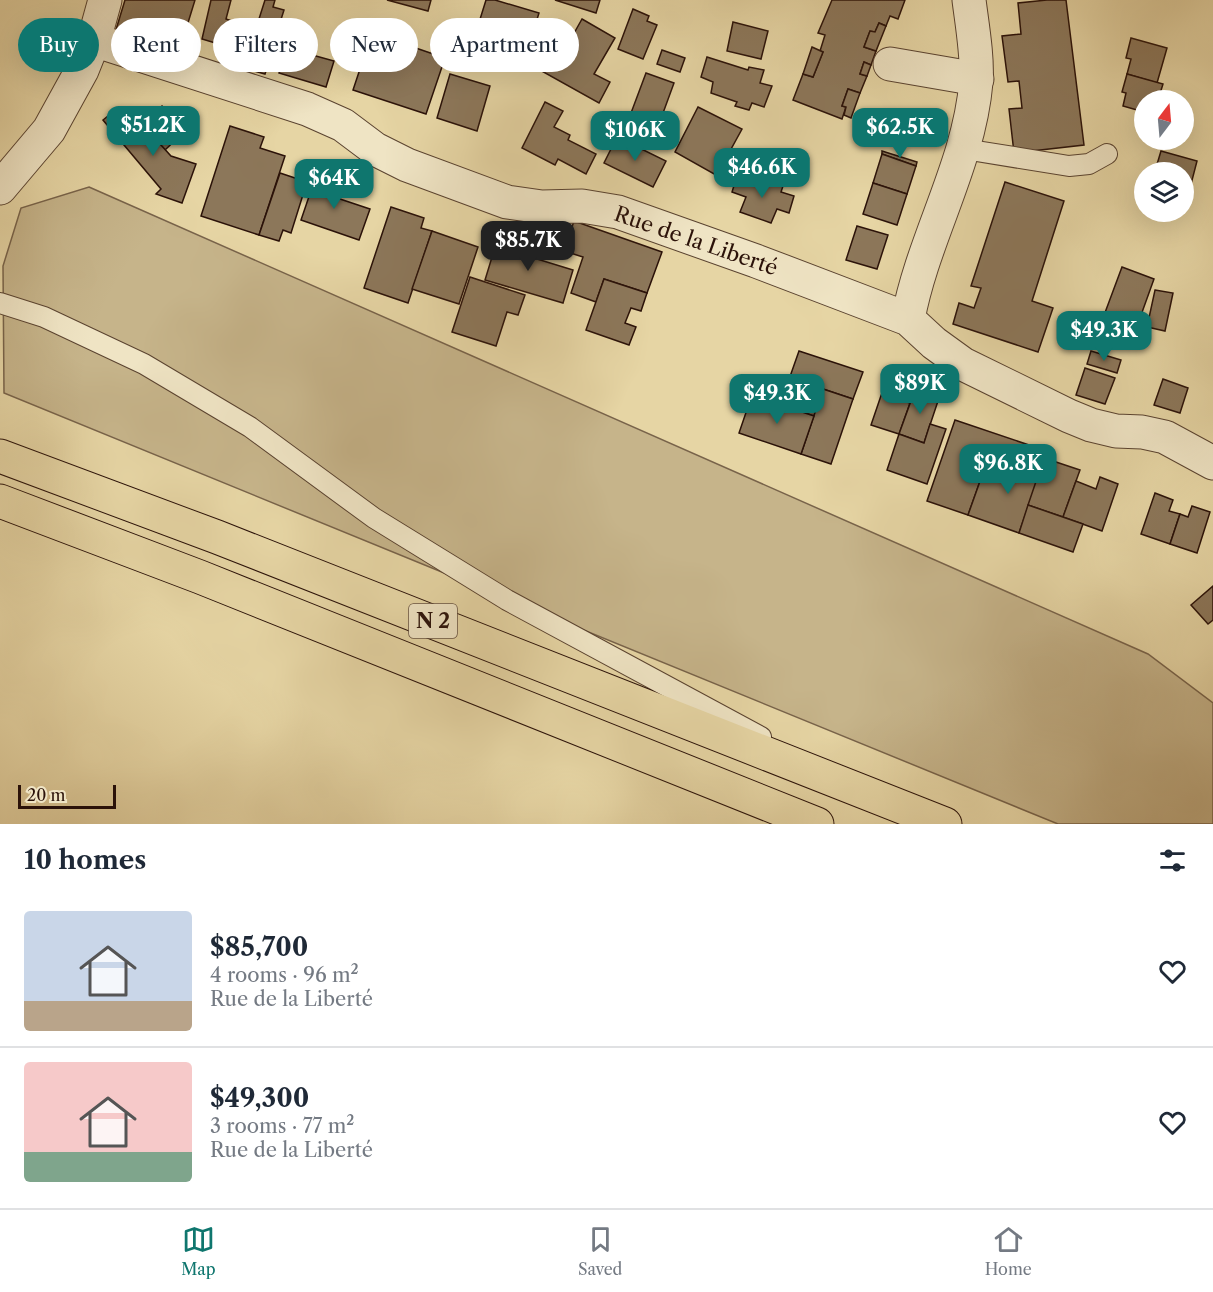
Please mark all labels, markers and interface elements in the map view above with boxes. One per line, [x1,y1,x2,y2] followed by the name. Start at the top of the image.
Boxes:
[18,18,99,72] chip: Buy
[111,18,201,72] chip: Rent
[213,18,318,72] chip: Filters
[330,18,418,72] chip: New
[430,18,579,72] chip: Apartment
[1134,90,1194,150] north arrow
[1134,90,1194,222] map controls
[104,106,202,157] pin: $51.2K
[851,108,949,159] pin: $62.5K
[593,111,677,162] pin: $106K
[121,113,185,137] text: $51.2K
[866,115,934,139] text: $62.5K
[605,118,665,142] text: $106K
[713,148,811,199] pin: $46.6K
[728,155,796,179] text: $46.6K
[298,159,370,210] pin: $64K
[1134,162,1194,222] button: layers
[309,166,359,190] text: $64K
[611,201,781,280] street label: Rue de la Liberté
[479,221,577,272] pin: $85.7K
[495,228,561,252] text: $85.7K
[1055,311,1153,362] pin: $49.3K
[1071,318,1137,342] text: $49.3K
[884,364,956,415] pin: $89K
[894,371,946,395] text: $89K
[728,374,826,425] pin: $49.3K
[744,381,810,405] text: $49.3K
[959,444,1057,495] pin: $96.8K
[974,451,1042,475] text: $96.8K
[409,604,457,638] road number: N 2
[18,782,116,810] scale bar
[27,785,66,805] text: 20 m
[24,844,146,876] text: 10 homes
[1156,844,1189,877] icon: filters
[210,931,308,963] text: $85,700
[72,935,144,1007] icon: home
[1156,955,1189,988] icon: heart
[210,963,359,987] text: 4 rooms · 96 m²
[210,987,373,1011] text: Rue de la Liberté
[210,1082,309,1114] text: $49,300
[72,1086,144,1158] icon: home
[1156,1106,1189,1139] icon: heart
[210,1114,354,1138] text: 3 rooms · 77 m²
[210,1138,373,1162] text: Rue de la Liberté
[181,1223,216,1279] tab: Map
[578,1223,622,1279] tab: Saved
[985,1223,1032,1279] tab: Home

